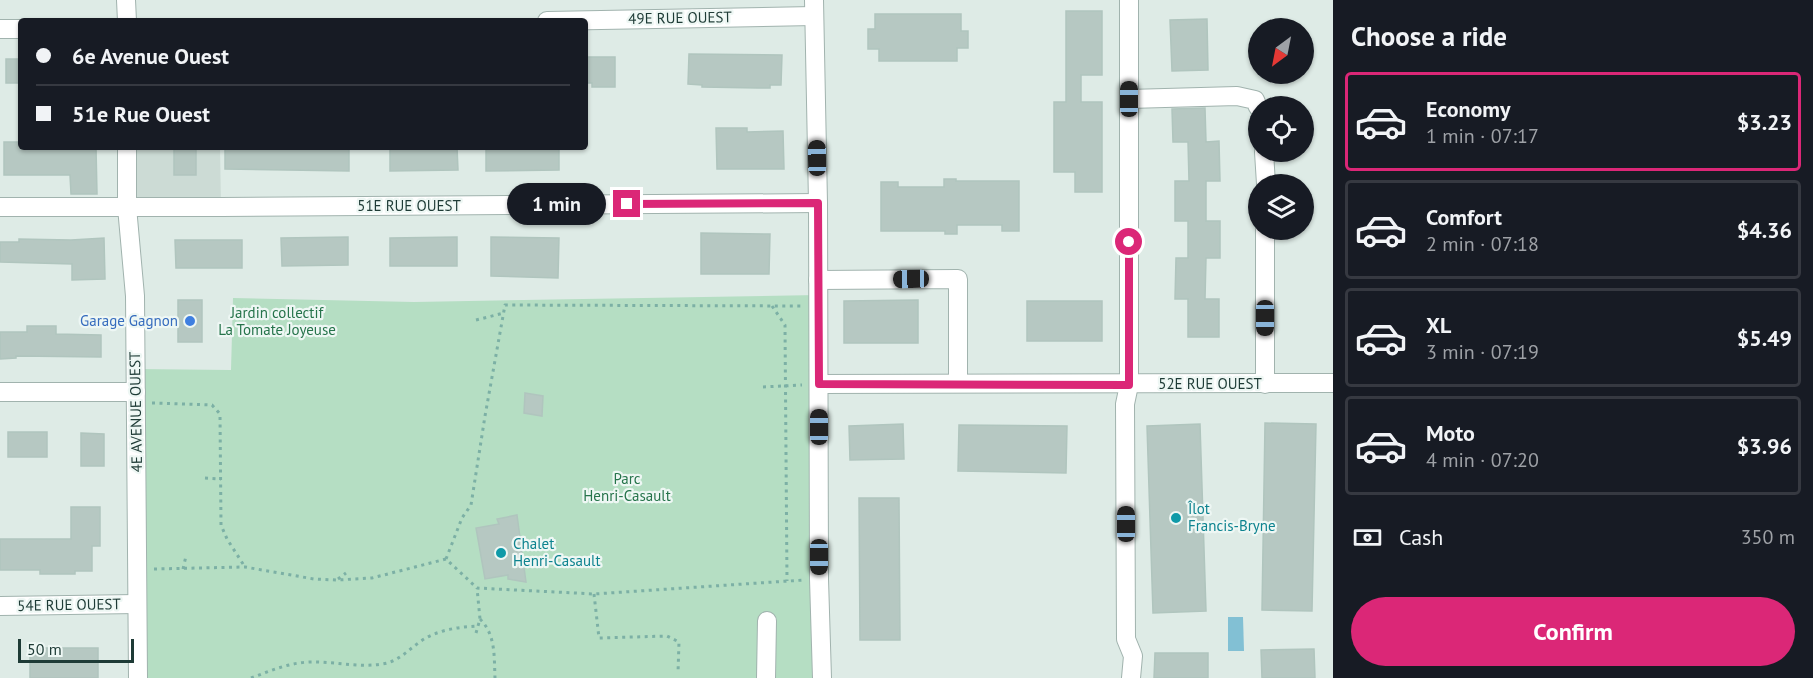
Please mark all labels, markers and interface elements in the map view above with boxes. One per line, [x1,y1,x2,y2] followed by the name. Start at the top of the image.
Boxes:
[628,7,733,28] street label: 49E RUE OUEST
[1248,18,1314,84] north arrow
[1248,18,1314,240] map controls
[1351,19,1507,53] text: Choose a ride
[72,42,229,70] text: 6e Avenue Ouest
[1120,81,1138,117] car
[1354,95,1408,149] icon: car
[1426,95,1510,123] text: Economy
[1248,96,1314,162] button: locate
[72,100,210,128] text: 51e Rue Ouest
[1737,108,1792,136] text: $3.23
[1426,123,1539,149] text: 1 min · 07:17
[808,140,826,176] car
[1248,174,1314,240] button: layers
[507,183,606,225] callout: 1 min
[613,190,640,217] route end
[532,191,581,217] text: 1 min
[357,196,461,215] street label: 51E RUE OUEST
[1354,203,1408,257] icon: car
[1426,203,1502,231] text: Comfort
[1737,216,1792,244] text: $4.36
[1115,228,1142,255] route start
[1426,231,1539,257] text: 2 min · 07:18
[893,270,929,288] car
[1256,300,1274,336] car
[218,303,336,339] park label: Jardin collectif La Tomate Joyeuse
[80,311,178,330] place label: Garage Gagnon
[1354,311,1408,365] icon: car
[1426,311,1451,339] text: XL
[183,314,197,328] marker: Garage Gagnon
[1737,324,1792,352] text: $5.49
[1426,339,1539,365] text: 3 min · 07:19
[125,351,146,473] street label: 4E AVENUE OUEST
[1158,374,1262,393] street label: 52E RUE OUEST
[810,409,828,445] car
[1354,419,1408,473] icon: car
[1426,419,1475,447] text: Moto
[1737,432,1792,460] text: $3.96
[1426,447,1539,473] text: 4 min · 07:20
[583,469,671,505] park label: Parc Henri-Casault
[1187,499,1276,535] place label: Îlot Francis-Bryne
[1117,506,1135,542] car
[1169,511,1183,525] marker: Îlot Francis-Bryne
[1351,521,1384,554] icon: cash
[1399,523,1443,551] text: Cash
[1741,524,1795,550] text: 350 m
[513,534,600,570] place label: Chalet Henri-Casault
[810,539,828,575] car
[494,546,508,560] marker: Chalet Henri-Casault
[17,594,122,615] street label: 54E RUE OUEST
[1351,597,1795,666] button: Confirm
[18,636,134,664] scale bar
[27,639,62,659] text: 50 m

